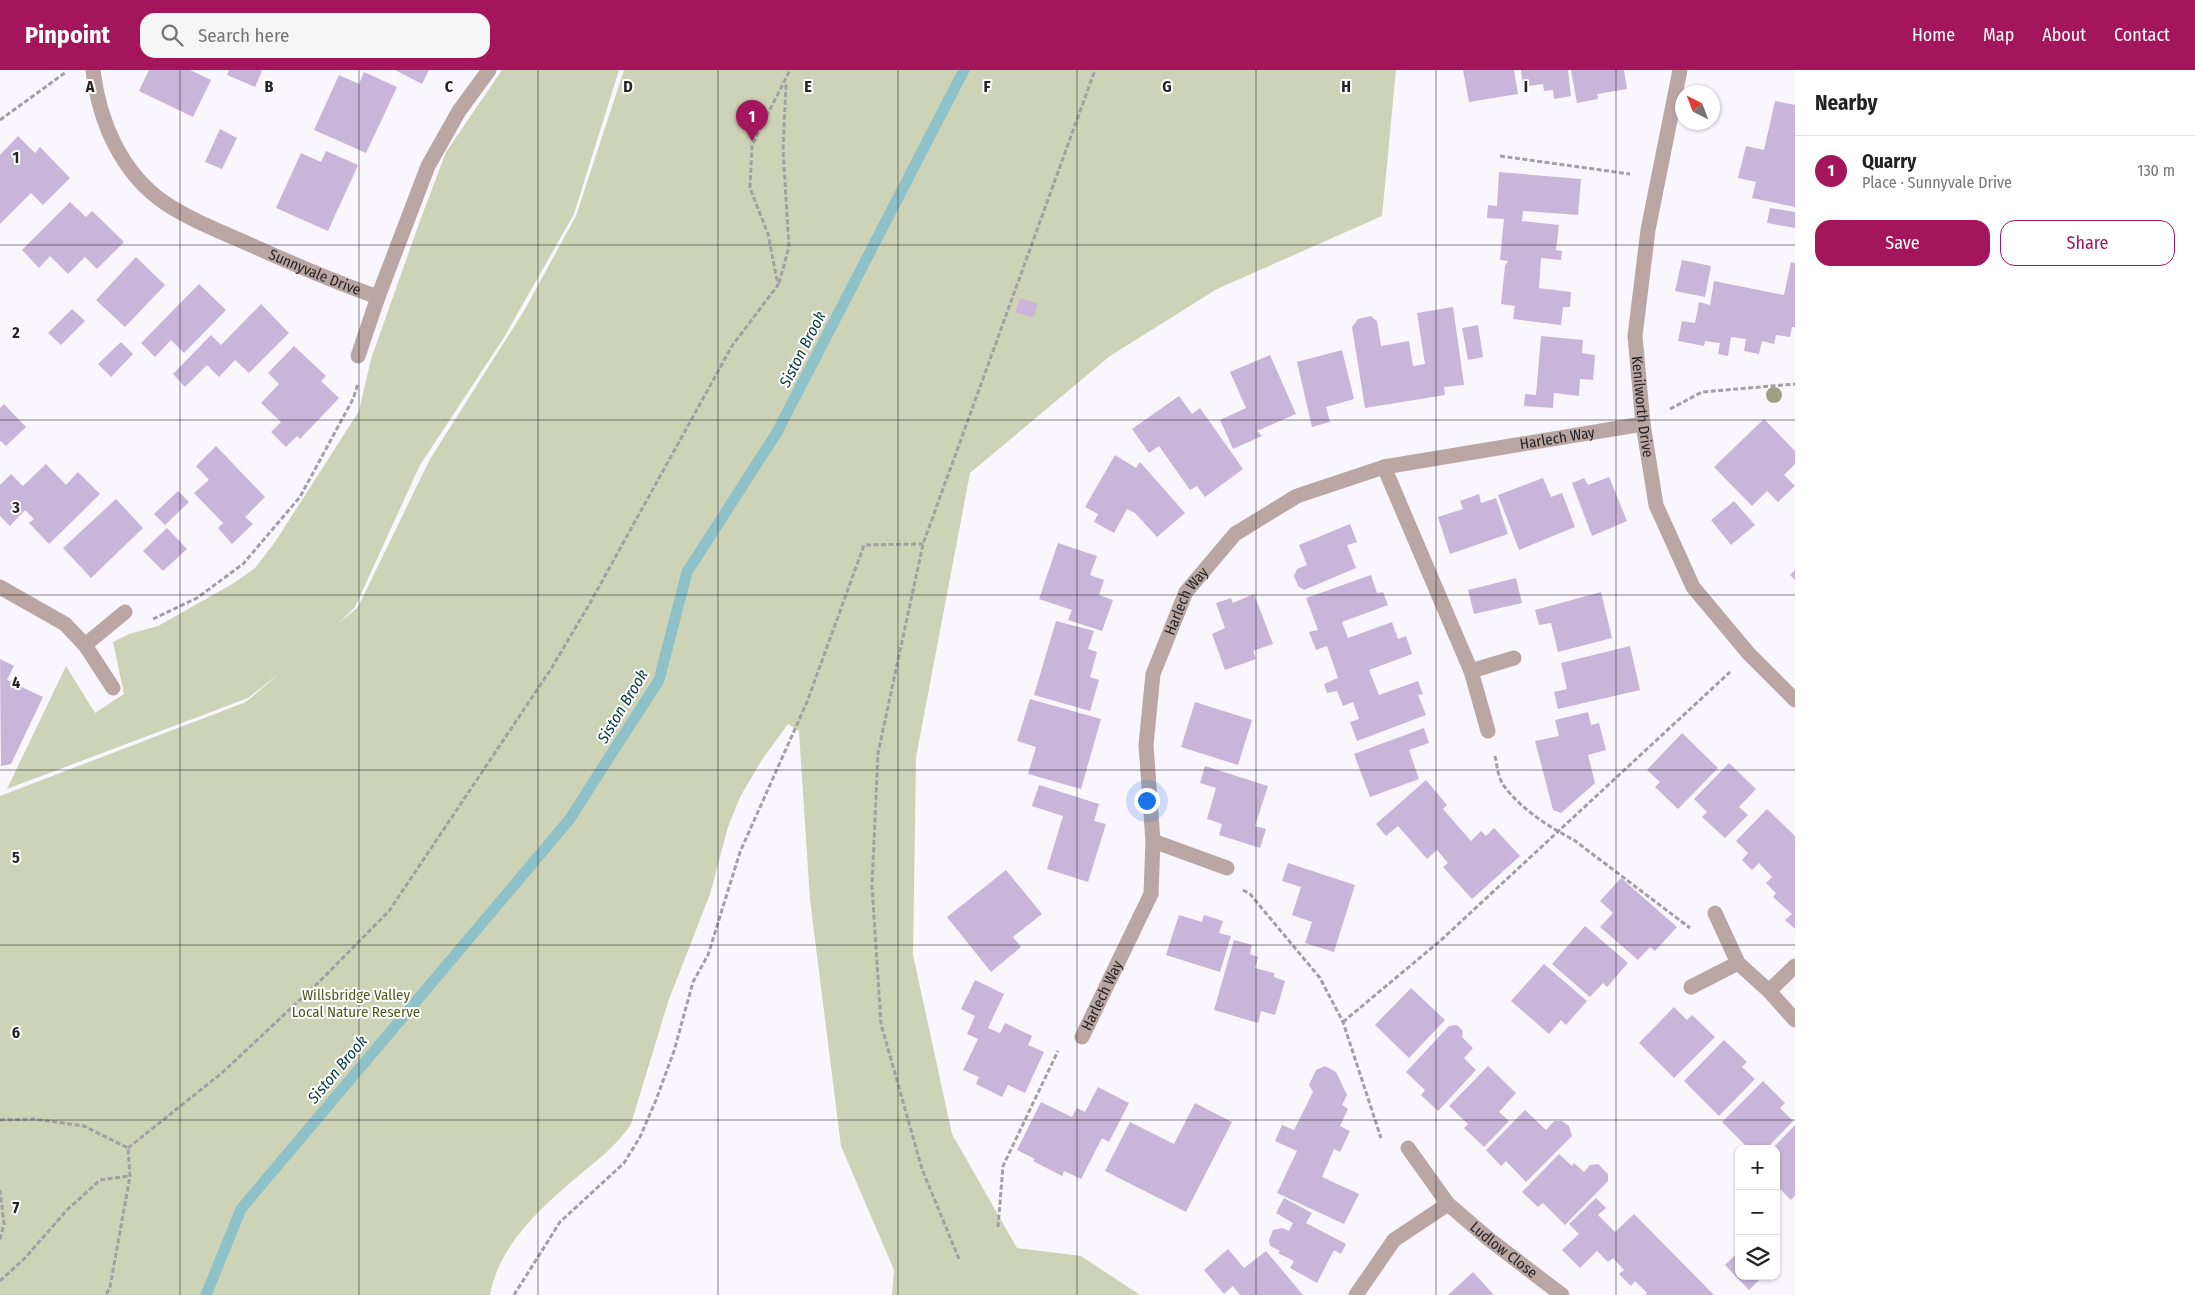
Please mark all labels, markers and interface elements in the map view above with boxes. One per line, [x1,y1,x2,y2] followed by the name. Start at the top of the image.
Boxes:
[140,13,490,58] search box
[25,21,110,49] text: Pinpoint
[158,21,186,49] icon: search
[198,24,289,47] text: Search here
[1912,24,1955,46] text: Home
[1983,24,2014,46] text: Map
[2042,24,2086,46] text: About
[2114,24,2170,46] text: Contact
[85,77,95,96] text: A
[265,77,274,96] text: B
[445,77,454,96] text: C
[623,77,633,96] text: D
[804,77,812,96] text: E
[983,77,991,96] text: F
[1162,77,1172,96] text: G
[1341,77,1351,96] text: H
[1524,77,1528,96] text: I
[1675,85,1720,130] north arrow
[1815,90,1877,116] text: Nearby
[736,100,768,141] pin: 1
[13,148,19,167] text: 1
[1862,150,1916,173] text: Quarry
[1828,161,1834,180] text: 1
[2137,161,2175,180] text: 130 m
[1862,173,2012,192] text: Place · Sunnyvale Drive
[1815,220,1990,266] button: Save
[2000,220,2175,266] button: Share
[266,245,363,299] street label: Sunnyvale Drive
[775,308,830,391] water label: Siston Brook
[11,323,20,342] text: 2
[1628,355,1657,459] street label: Kenilworth Drive
[1519,423,1596,453] street label: Harlech Way
[11,498,20,517] text: 3
[1161,563,1212,638] street label: Harlech Way
[593,666,652,747] water label: Siston Brook
[12,673,20,692] text: 4
[1134,788,1160,814] your location
[12,848,20,867] text: 5
[1077,957,1127,1033] street label: Harlech Way
[292,986,420,1021] park label: Willsbridge Valley Local Nature Reserve
[12,1023,20,1042] text: 6
[303,1032,371,1108] water label: Siston Brook
[1735,1145,1780,1280] map controls
[1735,1145,1780,1190] button: +
[1735,1190,1780,1235] button: −
[13,1198,20,1217] text: 7
[1466,1218,1541,1282] street label: Ludlow Close
[1735,1235,1780,1280] button: layers

